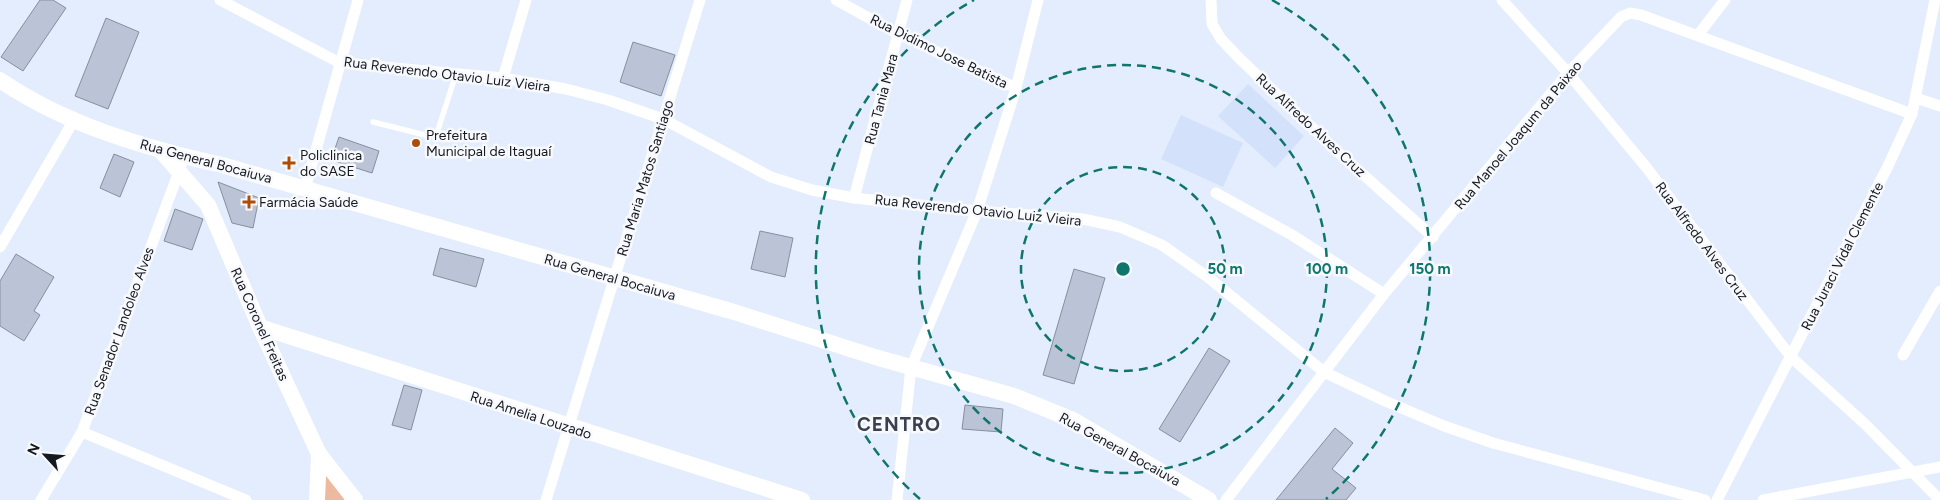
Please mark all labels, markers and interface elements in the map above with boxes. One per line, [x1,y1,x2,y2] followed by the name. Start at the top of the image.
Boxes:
[867,11,1010,92] street label: Rua Didimo Jose Batista
[861,52,902,147] street label: Rua Tania Mara
[343,53,551,96] street label: Rua Reverendo Otavio Luiz Vieira
[1451,57,1586,213] street label: Rua Manoel Joaqum da Paixao
[1252,70,1369,181] street label: Rua Alfredo Alves Cruz
[614,98,677,258] street label: Rua Maria Matos Santiago
[426,127,552,160] place label: Prefeitura Municipal de Itaguaí
[138,136,274,187] street label: Rua General Bocaiuva
[410,137,422,149] marker: Prefeitura Municipal de Itaguaí
[300,147,362,180] place label: Policlinica do SASE
[282,156,296,170] marker: Policlinica do SASE
[1652,179,1752,304] street label: Rua Alfredo Alves Cruz
[1798,179,1887,333] street label: Rua Juraci Vidal Clemente
[874,191,1082,230] street label: Rua Reverendo Otavio Luiz Vieira
[259,194,359,211] place label: Farmácia Saúde
[243,196,255,208] marker: Farmácia Saúde
[81,245,158,418] street label: Rua Senador Landoleo Alves
[542,251,678,304] street label: Rua General Bocaiuva
[1114,260,1132,278] centre of rings
[1207,260,1243,278] text: 50 m
[1306,260,1348,278] text: 100 m
[1409,260,1451,278] text: 150 m
[227,265,292,384] street label: Rua Coronel Freitas
[468,388,594,443] street label: Rua Amelia Louzado
[1056,409,1183,490] street label: Rua General Bocaiuva
[857,413,941,436] district label: CENTRO
[20,430,70,480] north arrow
[24,441,44,458] text: N

